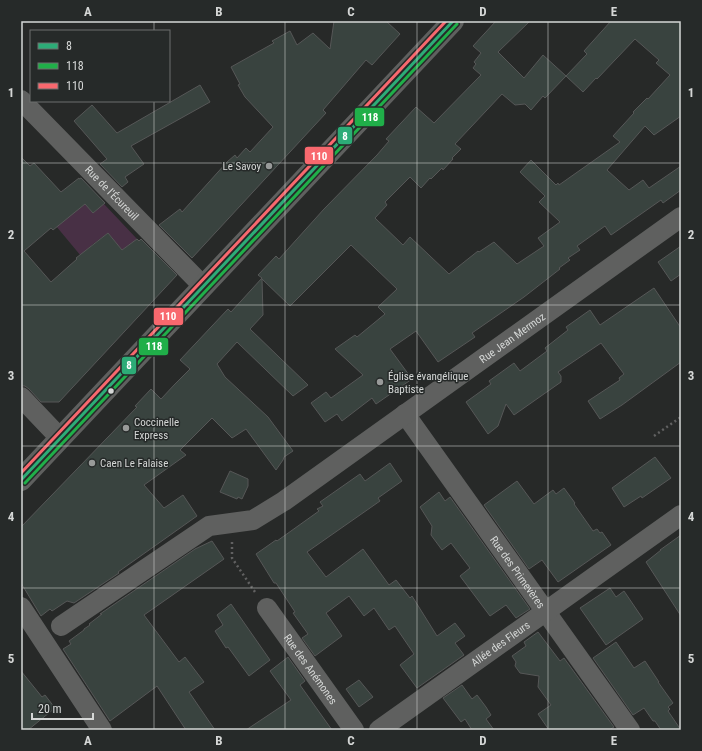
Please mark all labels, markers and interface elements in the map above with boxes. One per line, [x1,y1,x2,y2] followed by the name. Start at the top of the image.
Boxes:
[84,4,92,19] text: A
[215,4,223,19] text: B
[347,4,355,19] text: C
[479,4,487,19] text: D
[611,4,618,19] text: E
[30,30,170,102] legend
[66,39,72,53] text: 8
[66,59,84,73] text: 118
[66,79,84,93] text: 110
[8,85,14,100] text: 1
[688,85,694,100] text: 1
[354,107,385,127] line badge: 118
[362,111,379,124] text: 118
[337,126,353,145] line badge: 8
[342,130,348,143] text: 8
[304,146,334,165] line badge: 110
[311,150,328,163] text: 110
[223,160,261,173] place label: Le Savoy
[264,161,274,171] marker: Le Savoy
[82,163,141,223] street label: Rue de l'Écureuil
[8,227,15,242] text: 2
[688,227,695,242] text: 2
[153,307,184,326] line badge: 110
[160,310,177,323] text: 110
[477,310,548,366] street label: Rue Jean Mermoz
[138,337,169,356] line badge: 118
[146,340,163,353] text: 118
[121,356,137,375] line badge: 8
[126,359,132,372] text: 8
[8,368,14,383] text: 3
[688,368,694,383] text: 3
[388,370,468,396] place label: Église évangélique Baptiste
[375,377,385,387] marker: Église évangélique Baptiste
[106,386,116,396] unlabelled marker
[134,416,179,442] place label: Coccinelle Express
[121,423,131,433] marker: Coccinelle Express
[100,457,168,470] place label: Caen Le Falaise
[87,458,97,468] marker: Caen Le Falaise
[8,509,15,524] text: 4
[688,509,695,524] text: 4
[487,533,548,611] street label: Rue des Primevères
[468,618,532,669] street label: Allée des Fleurs
[281,631,340,707] street label: Rue des Anémones
[8,651,15,666] text: 5
[688,651,695,666] text: 5
[32,695,93,721] scale bar
[38,702,62,716] text: 20 m
[84,733,92,748] text: A
[215,733,223,748] text: B
[347,733,355,748] text: C
[479,733,487,748] text: D
[611,733,618,748] text: E

